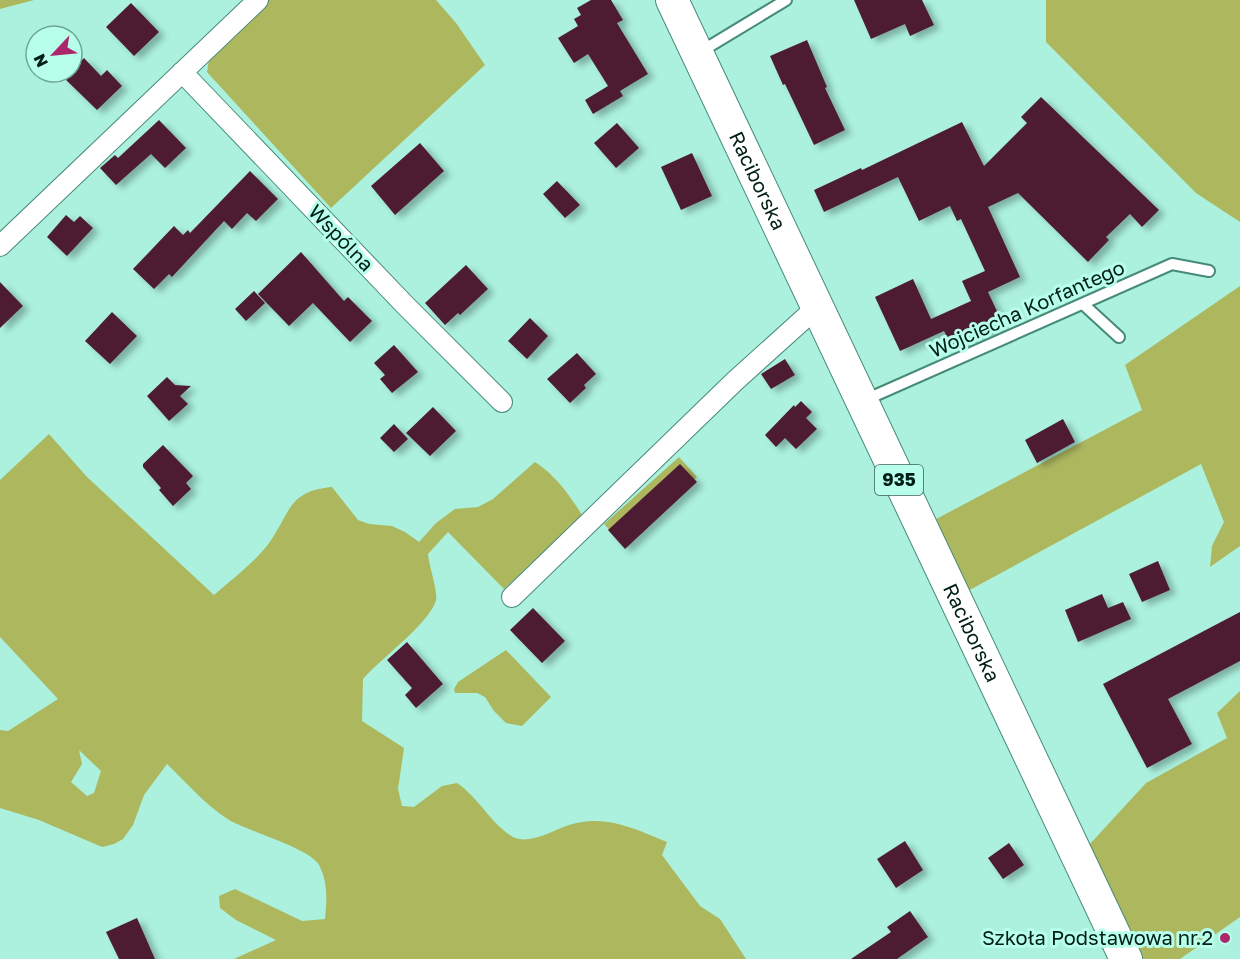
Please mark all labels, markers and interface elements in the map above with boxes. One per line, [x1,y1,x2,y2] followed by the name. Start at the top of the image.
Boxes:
[24,24,84,84] north arrow
[29,51,52,70] text: N
[725,127,792,233] street label: Raciborska
[304,199,379,276] street label: Wspólna
[925,254,1128,362] street label: Wojciecha Korfantego
[875,465,923,495] road number: 935
[939,579,1006,685] street label: Raciborska
[982,925,1213,949] place label: Szkoła Podstawowa nr.2
[1218,931,1232,945] marker: Szkoła Podstawowa nr.2

